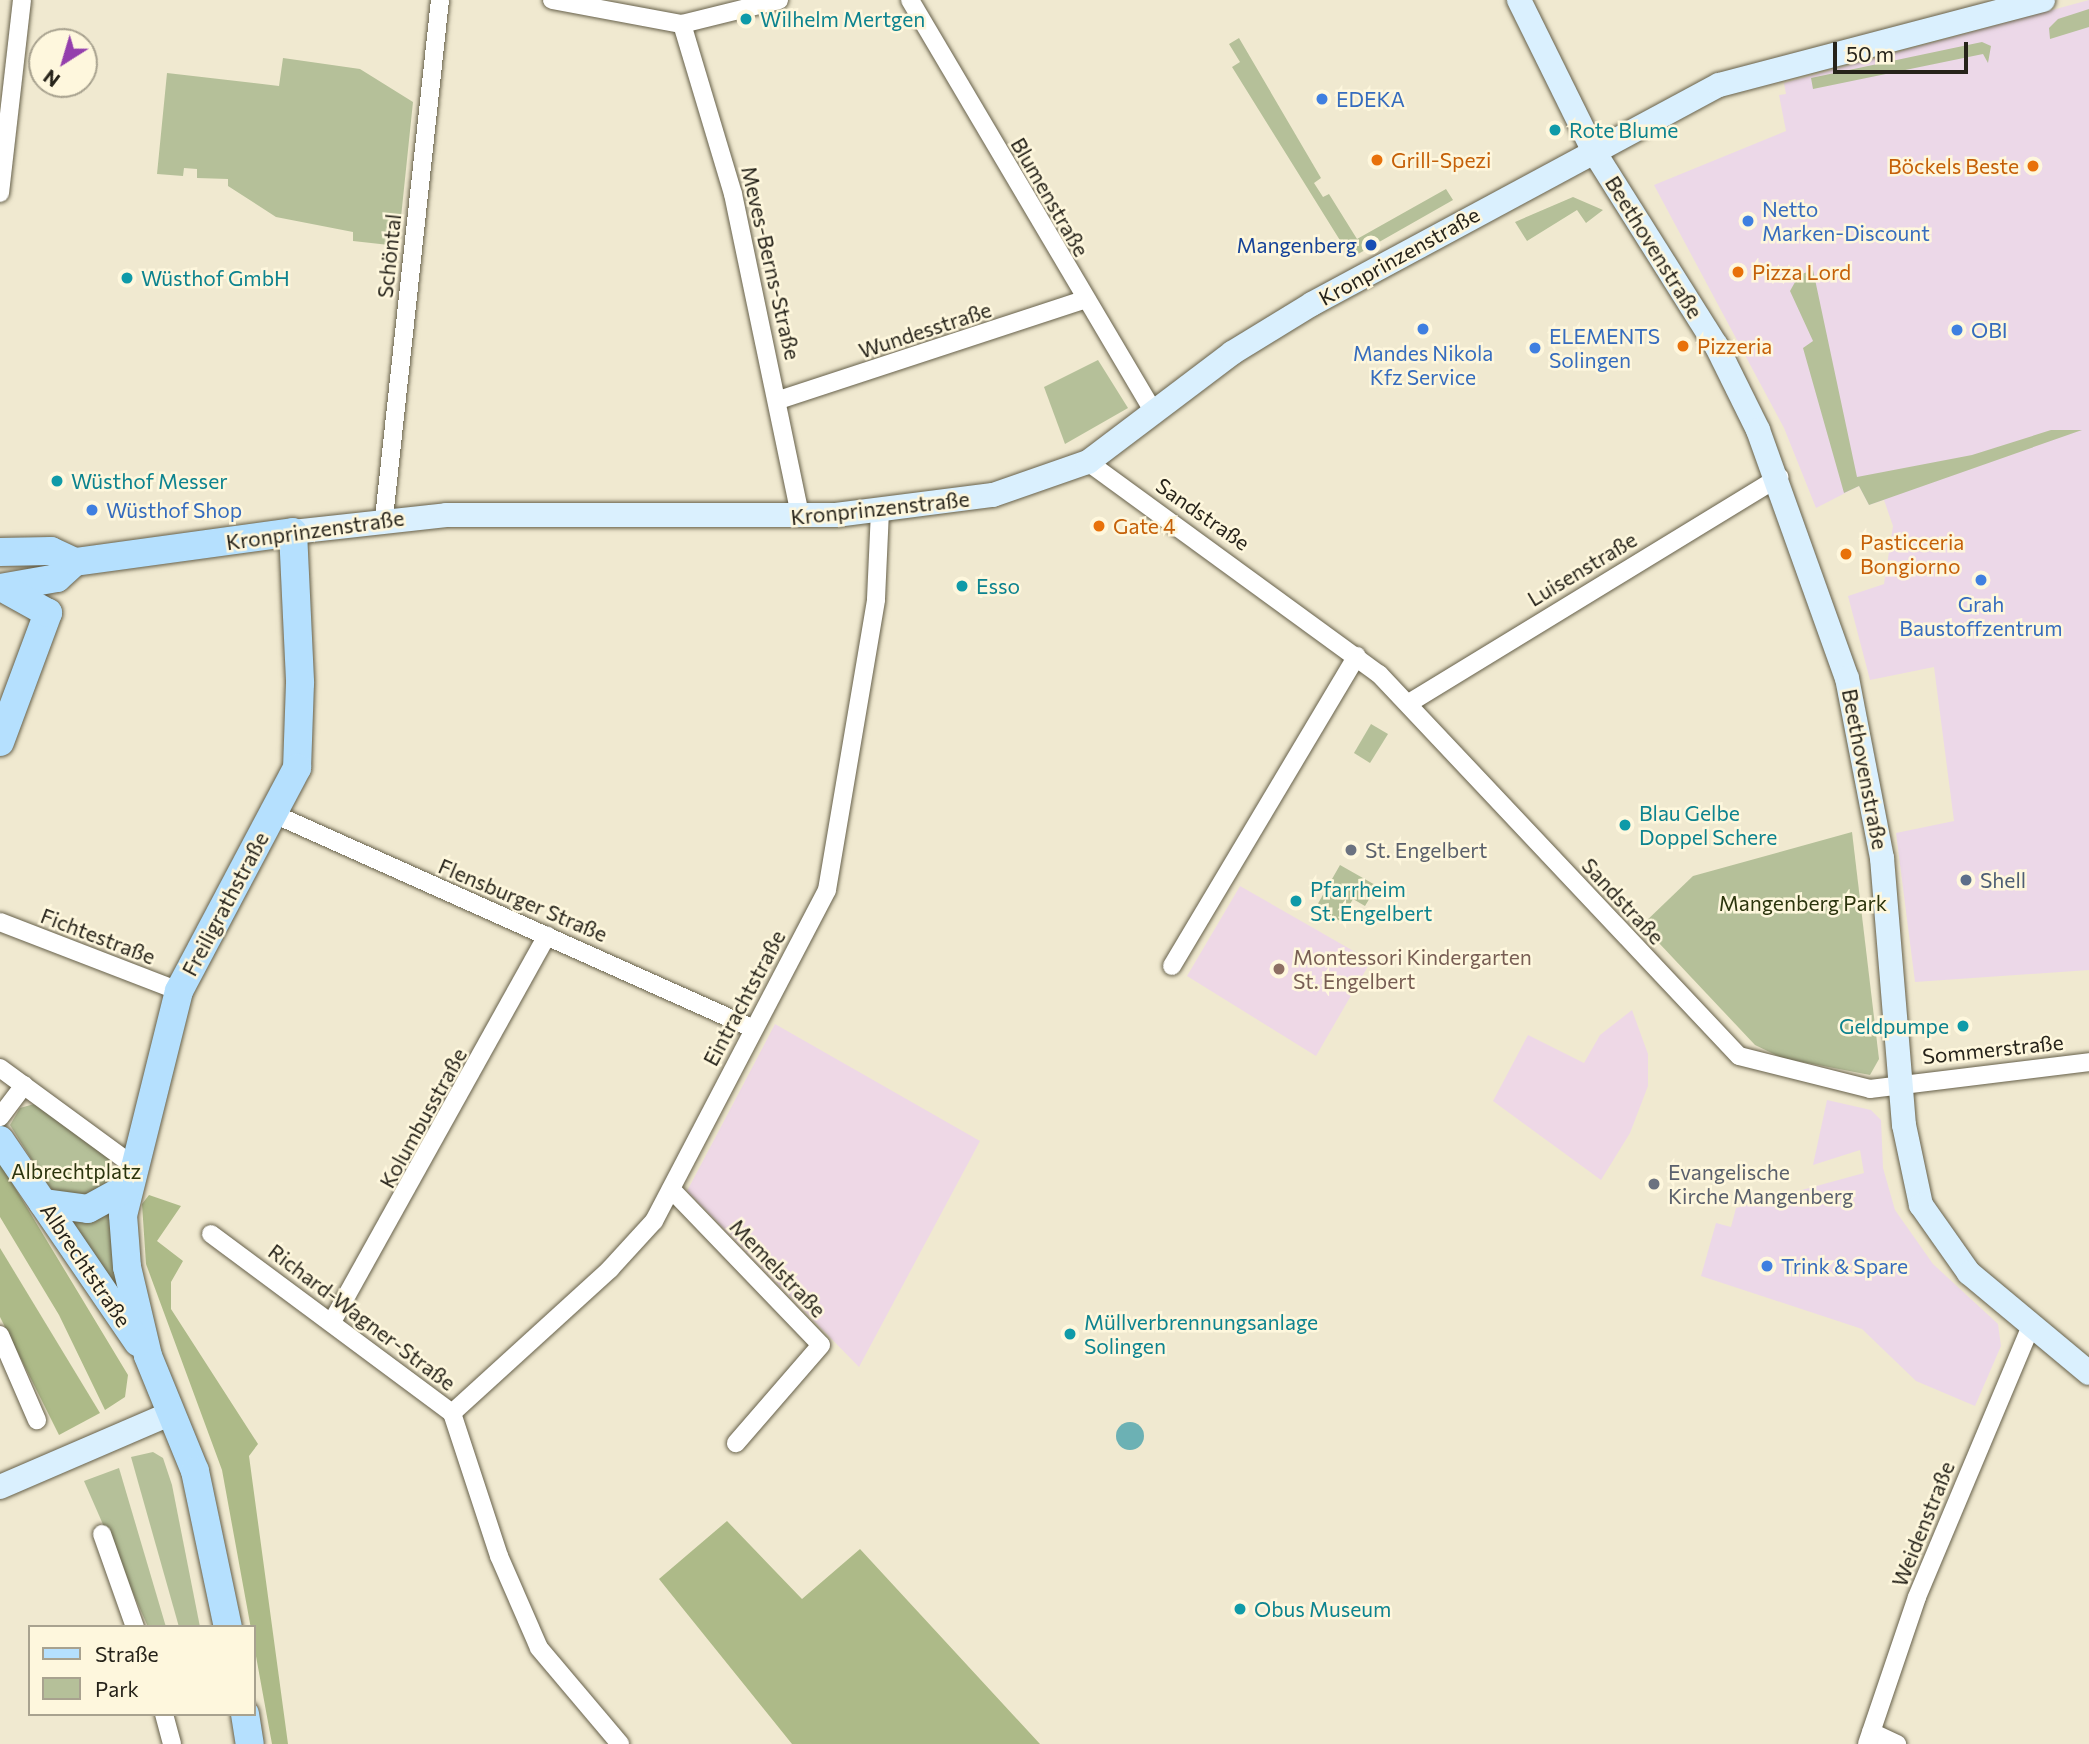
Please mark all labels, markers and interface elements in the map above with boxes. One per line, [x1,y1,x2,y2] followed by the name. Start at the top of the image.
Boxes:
[760,6,925,32] place label: Wilhelm Mertgen
[738,11,754,27] marker: Wilhelm Mertgen
[28,28,98,98] north arrow
[1837,28,1972,72] scale bar
[1846,41,1894,66] text: 50 m
[39,65,64,92] text: N
[1336,86,1405,112] place label: EDEKA
[1314,91,1330,107] marker: EDEKA
[1569,117,1678,143] place label: Rote Blume
[1547,122,1563,138] marker: Rote Blume
[1006,133,1094,261] street label: Blumenstraße
[1391,147,1491,173] place label: Grill-Spezi
[1369,152,1385,168] marker: Grill-Spezi
[1888,153,2019,179] place label: Böckels Beste
[2025,158,2041,174] marker: Böckels Beste
[736,164,806,362] street label: Meves-Berns-Straße
[1600,171,1708,323] street label: Beethovenstraße
[1762,196,1930,246] place label: Netto Marken-Discount
[1314,201,1484,311] street label: Kronprinzenstraße
[372,213,406,299] street label: Schöntal
[1740,213,1756,229] marker: Netto Marken-Discount
[1237,232,1357,258] place label: Mangenberg
[1363,237,1379,253] marker: Mangenberg
[1752,259,1851,285] place label: Pizza Lord
[1730,264,1746,280] marker: Pizza Lord
[141,265,290,291] place label: Wüsthof GmbH
[119,270,135,286] marker: Wüsthof GmbH
[856,297,994,363] street label: Wundesstraße
[1971,317,2008,343] place label: OBI
[1415,321,1431,337] marker: Mandes Nikola Kfz Service
[1949,322,1965,338] marker: OBI
[1549,323,1660,373] place label: ELEMENTS Solingen
[1697,333,1772,359] place label: Pizzeria
[1675,338,1691,354] marker: Pizzeria
[1353,340,1493,390] place label: Mandes Nikola Kfz Service
[1527,340,1543,356] marker: ELEMENTS Solingen
[71,468,228,494] place label: Wüsthof Messer
[49,473,65,489] marker: Wüsthof Messer
[1151,473,1255,555] street label: Sandstraße
[789,486,971,530] street label: Kronprinzenstraße
[106,497,242,523] place label: Wüsthof Shop
[84,502,100,518] marker: Wüsthof Shop
[224,505,406,555] street label: Kronprinzenstraße
[1113,513,1176,539] place label: Gate 4
[1091,518,1107,534] marker: Gate 4
[1523,527,1641,611] street label: Luisenstraße
[1860,529,1964,579] place label: Pasticceria Bongiorno
[1838,546,1854,562] marker: Pasticceria Bongiorno
[1973,572,1989,588] marker: Grah Baustoffzentrum
[976,573,1020,599] place label: Esso
[954,578,970,594] marker: Esso
[1899,591,2063,641] place label: Grah Baustoffzentrum
[1837,687,1893,851] street label: Beethovenstraße
[1639,800,1777,850] place label: Blau Gelbe Doppel Schere
[1617,817,1633,833] marker: Blau Gelbe Doppel Schere
[176,828,274,980] street label: Freiligrathstraße
[1365,837,1487,863] place label: St. Engelbert
[1343,842,1359,858] marker: St. Engelbert
[435,853,611,947] street label: Flensburger Straße
[1577,853,1669,949] street label: Sandstraße
[1980,867,2026,893] place label: Shell
[1958,872,1974,888] marker: Shell
[1310,876,1432,926] place label: Pfarrheim St. Engelbert
[1719,890,1887,916] park label: Mangenberg Park
[1288,893,1304,909] marker: Pfarrheim St. Engelbert
[37,903,159,969] street label: Fichtestraße
[698,926,790,1070] street label: Eintrachtstraße
[1293,944,1532,994] place label: Montessori Kindergarten St. Engelbert
[1271,961,1287,977] marker: Montessori Kindergarten St. Engelbert
[1839,1013,1949,1039] place label: Geldpumpe
[1955,1018,1971,1034] marker: Geldpumpe
[1921,1029,2065,1069] street label: Sommerstraße
[374,1044,472,1192] street label: Kolumbusstraße
[11,1158,141,1184] park label: Albrechtplatz
[1668,1159,1853,1209] place label: Evangelische Kirche Mangenberg
[1646,1176,1662,1192] marker: Evangelische Kirche Mangenberg
[35,1198,137,1332] street label: Albrechtstraße
[725,1214,831,1322] street label: Memelstraße
[264,1238,460,1396] street label: Richard-Wagner-Straße
[1781,1253,1908,1279] place label: Trink & Spare
[1759,1258,1775,1274] marker: Trink & Spare
[1084,1309,1318,1359] place label: Müllverbrennungsanlage Solingen
[1062,1326,1078,1342] marker: Müllverbrennungsanlage Solingen
[1886,1458,1960,1590] street label: Weidenstraße
[1254,1596,1391,1622] place label: Obus Museum
[1232,1601,1248,1617] marker: Obus Museum
[28,1625,256,1716] legend
[95,1641,159,1666] text: Straße
[95,1676,139,1701] text: Park

